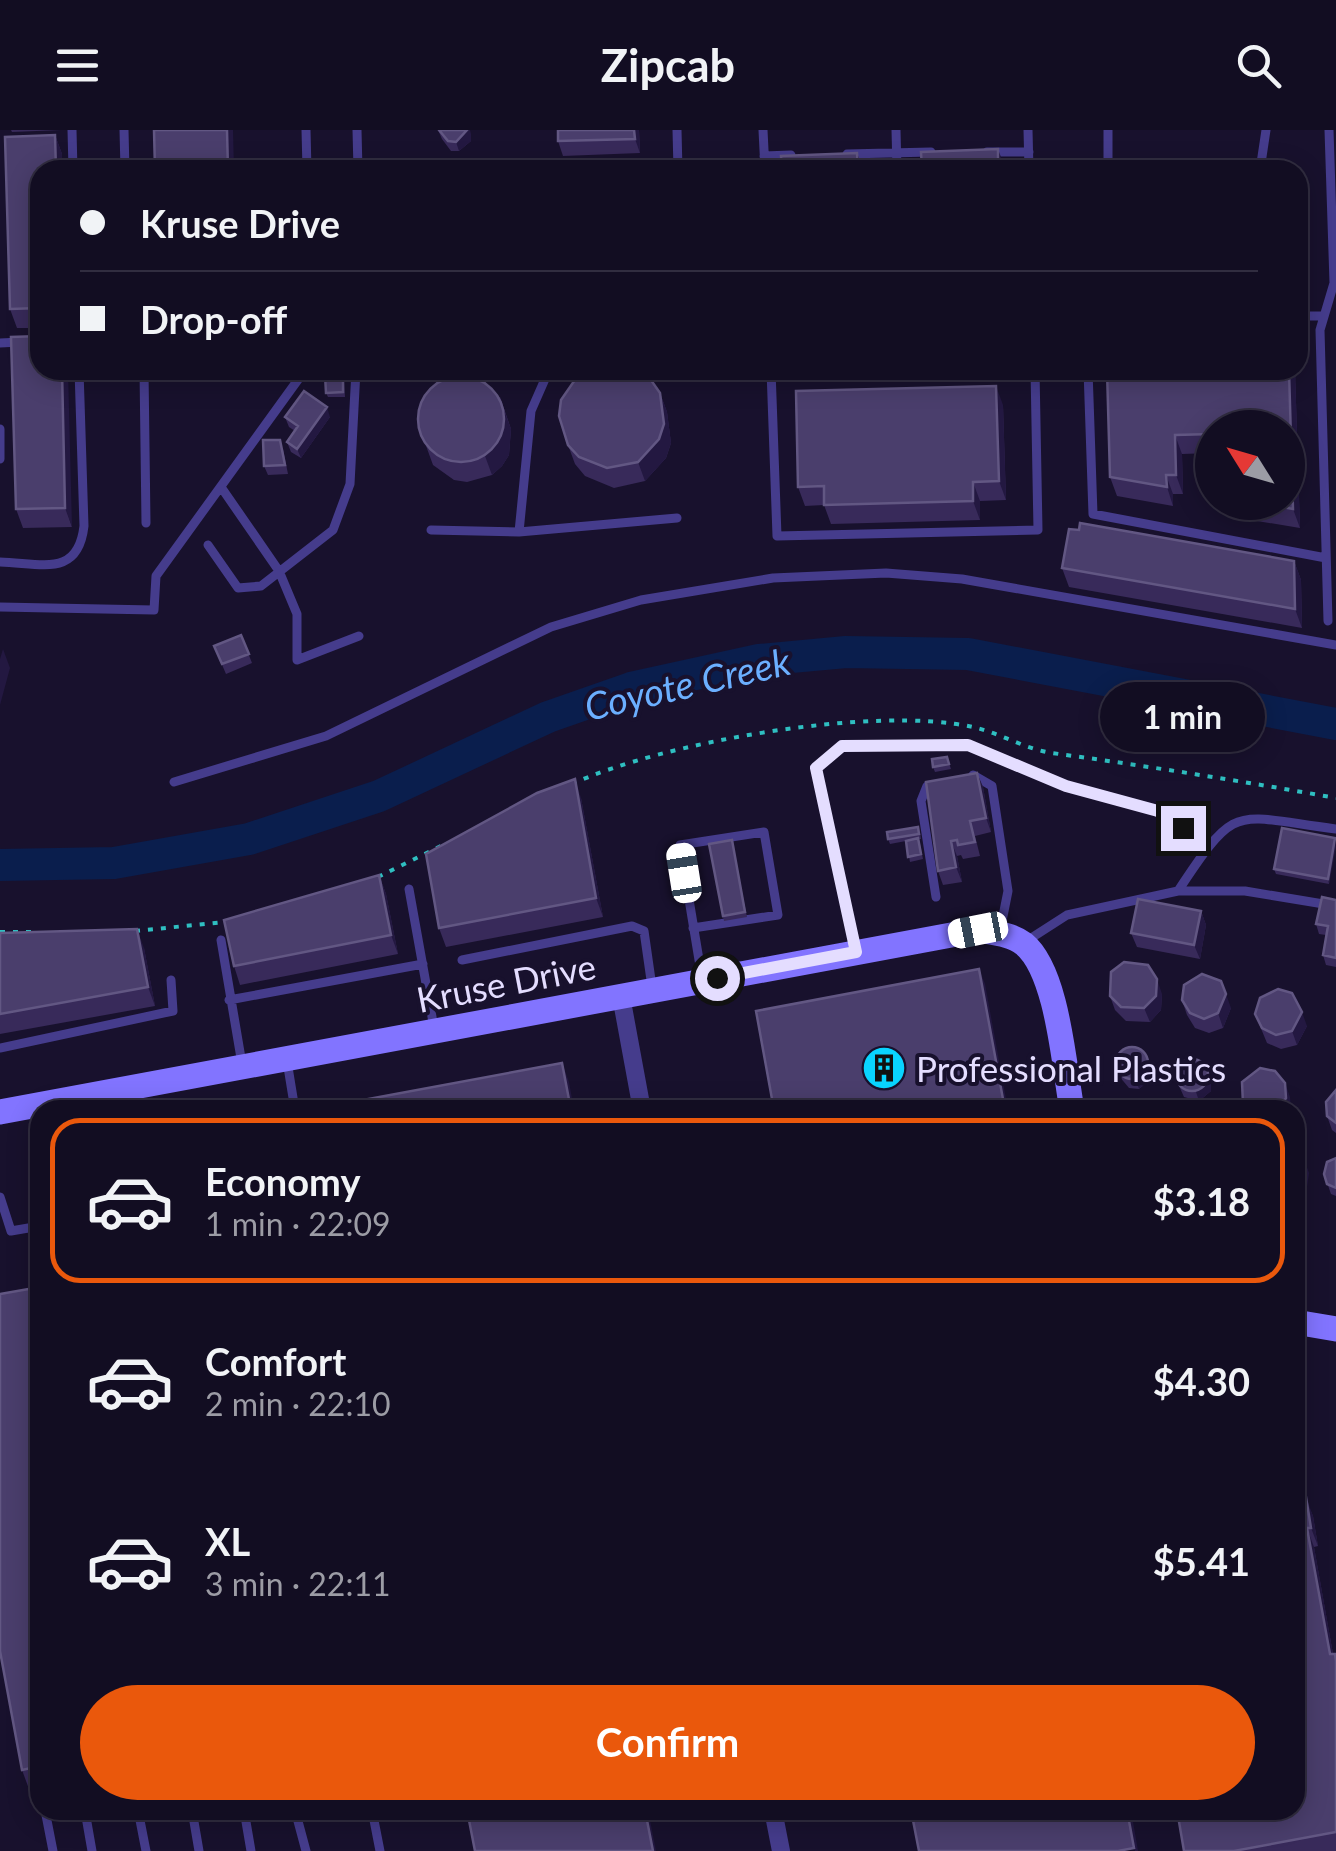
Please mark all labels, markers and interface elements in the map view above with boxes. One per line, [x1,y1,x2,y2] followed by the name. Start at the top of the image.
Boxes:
[50,38,105,93] icon: menu
[601,38,735,92] text: Zipcab
[1231,38,1286,93] icon: search
[140,200,340,246] text: Kruse Drive
[140,296,287,342] text: Drop-off
[1195,410,1305,520] north arrow
[1195,410,1305,520] map controls
[580,637,795,729] water label: Coyote Creek
[1100,683,1266,753] callout: 1 min
[1143,697,1222,736] text: 1 min
[1161,806,1206,851] route end
[664,841,704,905] car
[946,910,1010,950] car
[413,944,599,1020] street label: Kruse Drive
[695,956,740,1001] route start
[861,1045,907,1091] building icon: Professional Plastics
[916,1047,1226,1089] place label: Professional Plastics
[85,1156,175,1246] icon: car
[205,1158,360,1204] text: Economy
[1153,1178,1250,1224] text: $3.18
[205,1204,391,1243] text: 1 min · 22:09
[85,1336,175,1426] icon: car
[205,1338,346,1384] text: Comfort
[1153,1358,1250,1404] text: $4.30
[205,1384,391,1423] text: 2 min · 22:10
[85,1516,175,1606] icon: car
[205,1518,250,1564] text: XL
[1153,1538,1250,1584] text: $5.41
[205,1564,391,1603] text: 3 min · 22:11
[80,1685,1255,1800] button: Confirm

